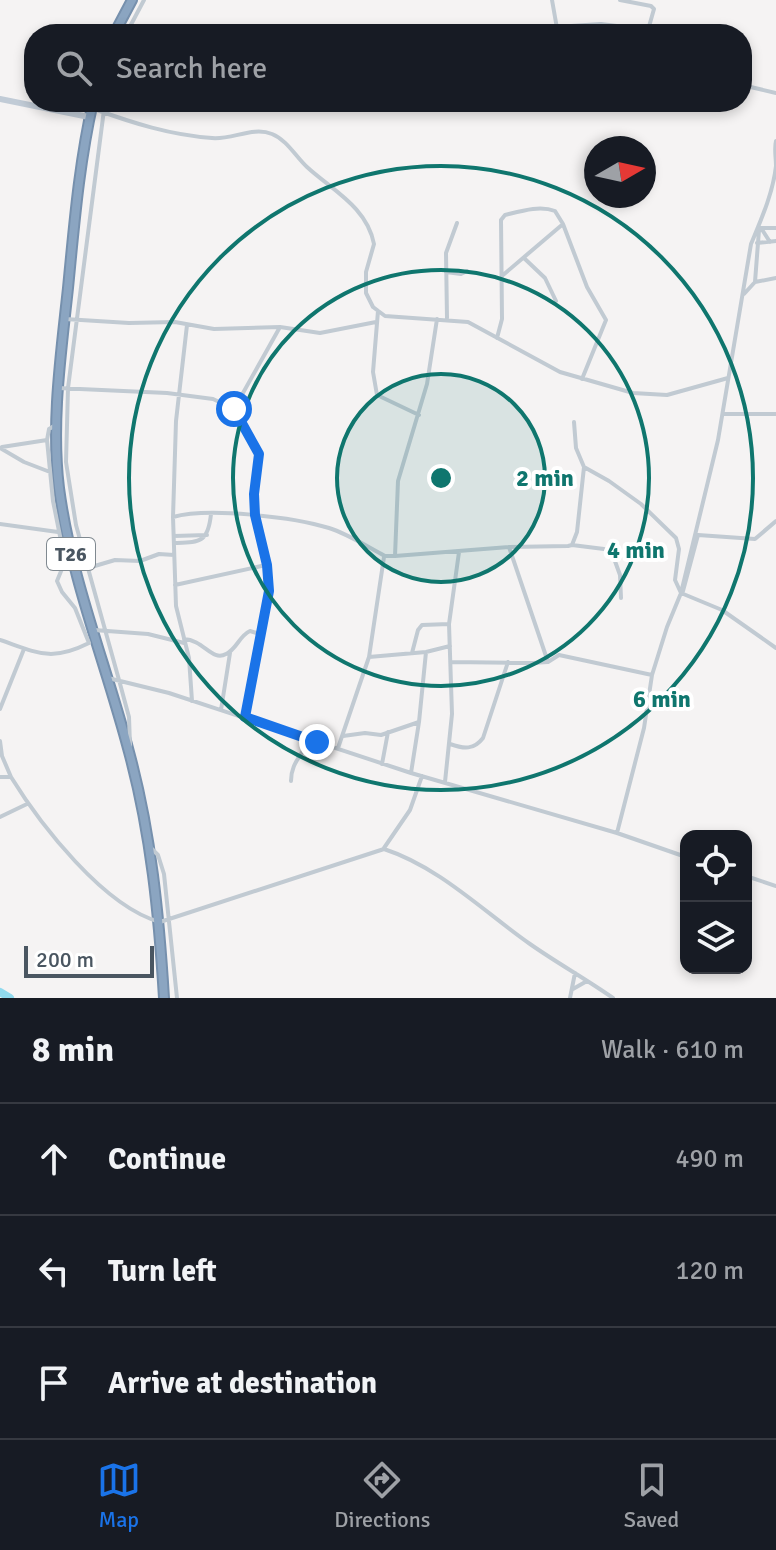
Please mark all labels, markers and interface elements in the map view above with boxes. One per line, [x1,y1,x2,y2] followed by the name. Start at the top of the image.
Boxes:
[24,24,752,112] search box
[52,46,96,90] icon: search
[116,50,267,87] text: Search here
[584,136,656,208] north arrow
[216,391,252,427] route start
[516,463,574,493] text: 2 min
[427,464,455,492] centre of rings
[607,535,665,565] text: 4 min
[47,538,95,570] road number: T26
[633,684,691,714] text: 6 min
[299,724,335,760] route end
[680,830,752,974] map controls
[680,830,752,902] button: locate
[680,902,752,974] button: layers
[24,942,154,978] scale bar
[36,946,94,973] text: 200 m
[32,1029,114,1071] text: 8 min
[601,1034,744,1066] text: Walk · 610 m
[32,1137,76,1181] icon: ahead
[108,1141,226,1178] text: Continue
[675,1143,744,1175] text: 490 m
[32,1249,76,1293] icon: left
[108,1253,217,1290] text: Turn left
[675,1255,744,1287] text: 120 m
[32,1361,76,1405] icon: arrive
[108,1365,377,1402] text: Arrive at destination
[97,1458,141,1533] tab: Map
[334,1458,430,1533] tab: Directions
[624,1458,679,1533] tab: Saved

